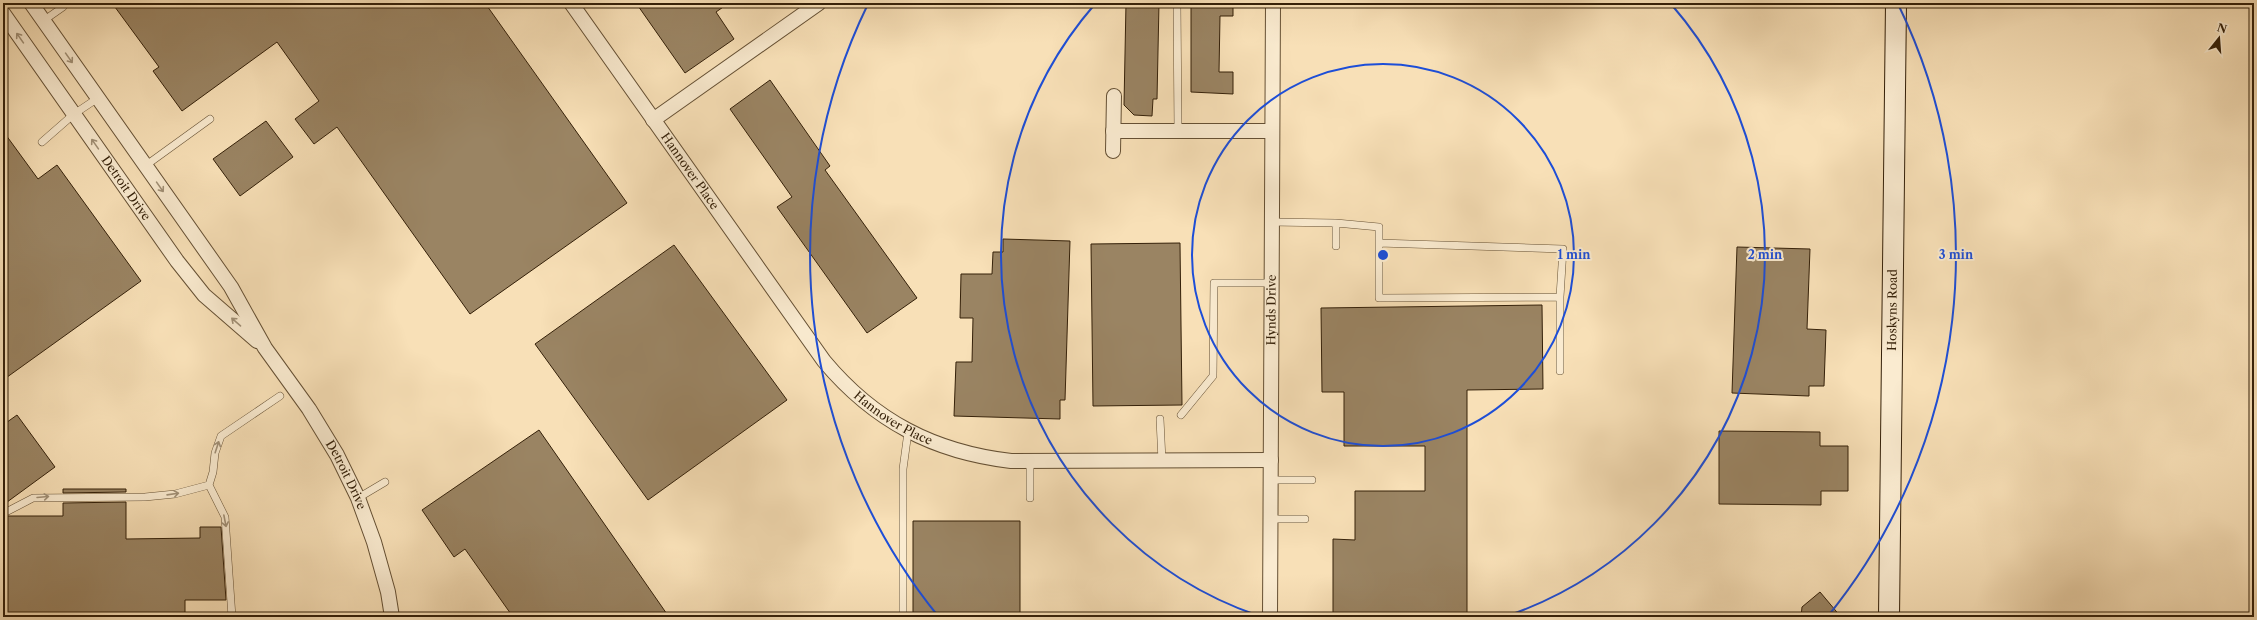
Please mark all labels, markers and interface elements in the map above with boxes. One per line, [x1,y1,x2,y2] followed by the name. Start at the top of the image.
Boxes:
[2199,18,2239,58] north arrow
[2215,20,2229,37] text: N
[16,33,24,44] one-way arrow
[65,52,74,63] one-way arrow
[658,130,723,212] street label: Hannover Place
[91,139,99,150] one-way arrow
[99,153,154,223] street label: Detroit Drive
[156,181,164,192] one-way arrow
[1558,247,1591,262] text: 1 min
[1748,247,1783,262] text: 2 min
[1939,247,1974,262] text: 3 min
[1376,248,1390,262] centre of rings
[1884,268,1900,351] street label: Hoskyns Road
[1263,274,1279,346] street label: Hynds Drive
[231,318,241,327] one-way arrow
[851,388,935,448] street label: Hannover Place
[323,437,370,512] street label: Detroit Drive
[214,441,221,454] one-way arrow
[166,490,179,498] one-way arrow
[37,493,50,501] one-way arrow
[221,514,229,527] one-way arrow

